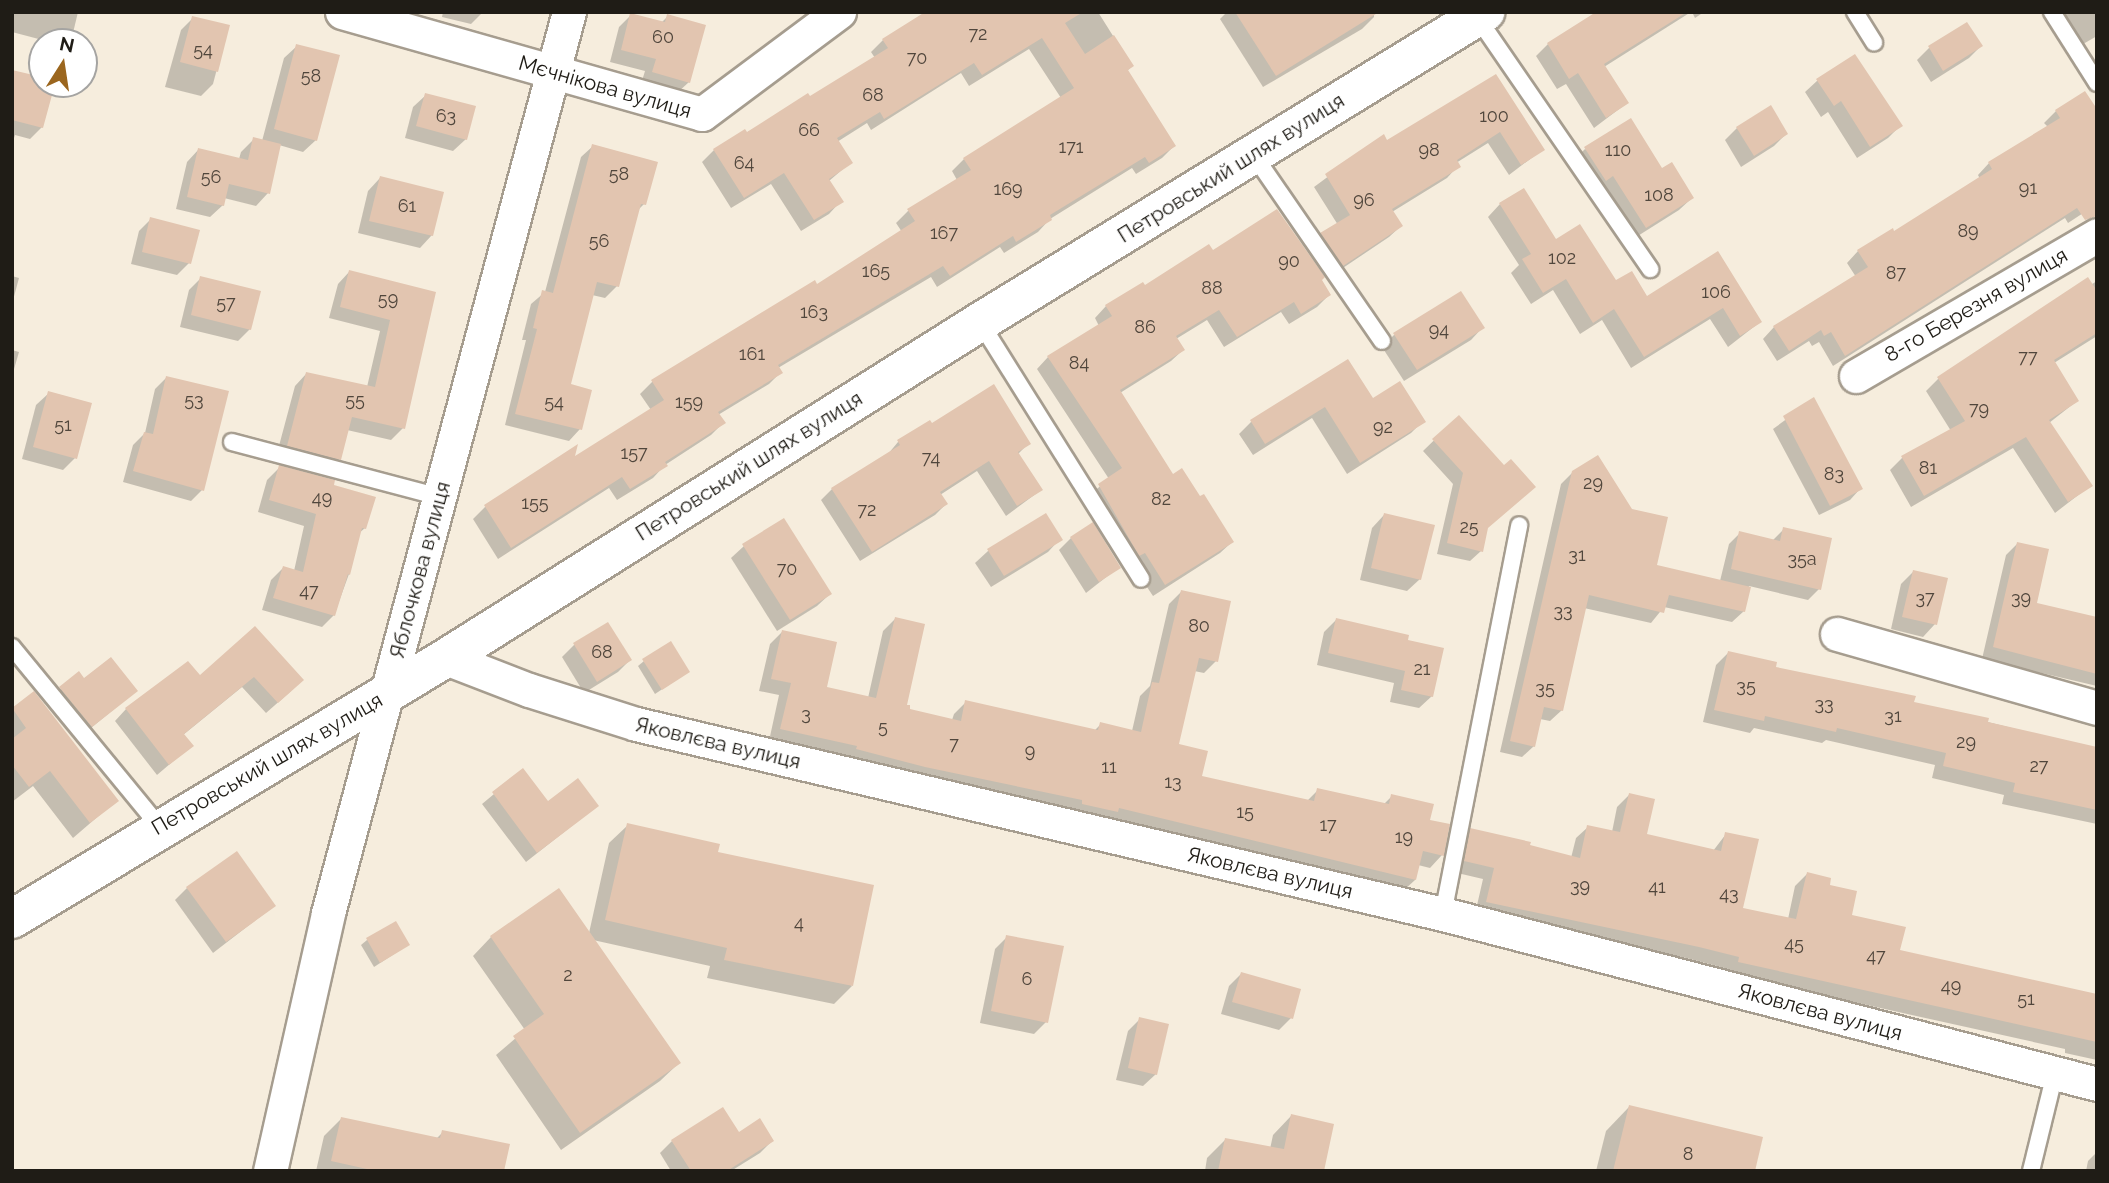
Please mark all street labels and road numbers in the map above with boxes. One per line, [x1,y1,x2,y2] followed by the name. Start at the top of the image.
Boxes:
[516,50,694,124] street label: Мєчнікова вулиця
[1113,88,1349,248] street label: Петровський шлях вулиця
[1880,242,2072,368] street label: 8-го Березня вулиця
[631,386,867,546] street label: Петровський шлях вулиця
[384,479,456,661] street label: Яблочкова вулиця
[147,687,387,841] street label: Петровський шлях вулиця
[633,712,803,774] street label: Яковлєва вулиця
[1185,842,1355,904] street label: Яковлєва вулиця
[1735,978,1905,1046] street label: Яковлєва вулиця

